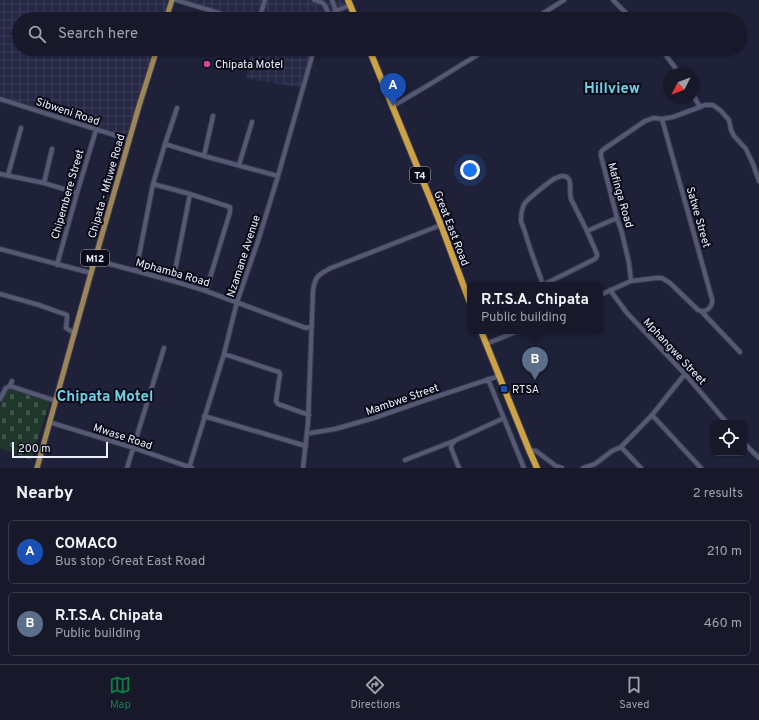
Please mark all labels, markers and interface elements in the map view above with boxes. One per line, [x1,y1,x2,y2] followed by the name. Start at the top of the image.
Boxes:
[12,12,747,56] search box
[26,23,48,45] icon: search
[58,25,138,44] text: Search here
[215,58,283,72] place label: Chipata Motel
[202,59,212,69] marker: Chipata Motel
[663,68,699,104] north arrow
[380,73,406,106] pin: A
[584,80,640,99] district label: Hillview
[34,95,101,129] street label: Sibweni Road
[85,133,129,240] street label: Chipata - Mfuwe Road
[48,148,88,241] street label: Chipembere Street
[460,160,480,180] your location
[604,161,636,230] street label: Mafinga Road
[410,167,430,183] road number: T4
[683,185,713,249] street label: Satwe Street
[430,189,472,268] street label: Great East Road
[224,213,264,299] street label: Nzamane Avenue
[81,250,109,266] road number: M12
[134,256,212,290] street label: Mphamba Road
[467,282,603,334] popup
[481,291,589,310] text: R.T.S.A. Chipata
[481,310,567,326] text: Public building
[640,315,709,388] street label: Mphangwe Street
[522,347,548,380] pin: B
[364,381,441,419] street label: Mambwe Street
[512,383,539,397] place label: RTSA
[499,384,509,394] marker: RTSA
[57,388,153,407] district label: Chipata Motel
[711,420,747,456] map controls
[711,420,747,456] button: locate
[91,421,154,453] street label: Mwase Road
[12,440,108,459] scale bar
[18,442,51,456] text: 200 m
[16,483,73,505] text: Nearby
[693,486,743,502] text: 2 results
[55,535,117,554] text: COMACO
[25,544,35,560] text: A
[707,544,742,560] text: 210 m
[55,554,205,570] text: Bus stop · Great East Road
[55,607,163,626] text: R.T.S.A. Chipata
[26,616,34,632] text: B
[704,616,742,632] text: 460 m
[55,626,141,642] text: Public building
[109,674,131,712] tab: Map
[350,674,400,712] tab: Directions
[619,674,650,712] tab: Saved

